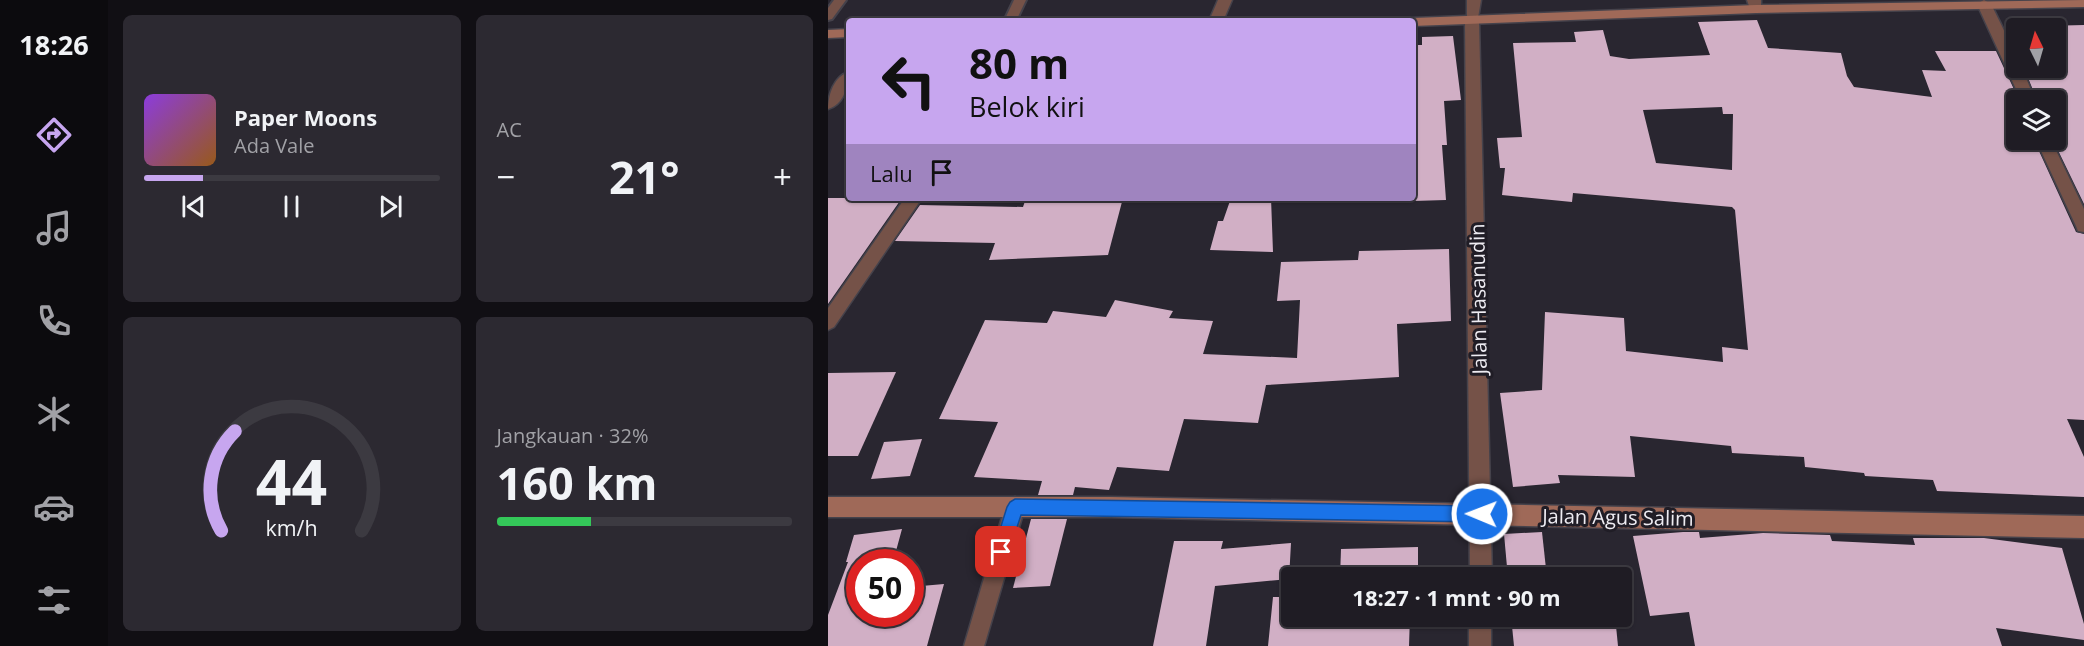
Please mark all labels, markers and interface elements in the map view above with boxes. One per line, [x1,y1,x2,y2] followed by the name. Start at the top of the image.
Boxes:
[2006,18,2066,78] north arrow
[2006,18,2066,150] map controls
[19,26,89,63] text: 18:26
[969,34,1069,91] text: 80 m
[870,42,948,120] icon: left
[969,88,1085,125] text: Belok kiri
[2006,90,2066,150] button: layers
[234,102,377,132] text: Paper Moons
[33,114,75,156] icon: directions
[497,116,522,143] text: AC
[234,132,315,159] text: Ada Vale
[609,146,680,207] text: 21°
[497,154,515,199] text: −
[773,154,792,199] text: +
[925,156,958,189] icon: arrive
[870,158,913,188] text: Lalu
[177,190,210,223] icon: previous
[275,190,308,223] icon: pause
[374,190,407,223] icon: next
[33,207,75,249] icon: music
[1463,223,1493,377] street label: Jalan Hasanudin
[33,300,75,342] icon: phone
[33,393,75,435] icon: climate
[497,422,648,449] text: Jangkauan · 32%
[256,438,327,523] text: 44
[497,452,657,513] text: 160 km
[1450,482,1514,546] position arrow
[33,486,75,528] icon: car
[1540,502,1694,532] street label: Jalan Agus Salim
[266,513,318,542] text: km/h
[975,526,1026,577] pin
[984,535,1017,568] icon: arrive
[846,549,924,627] speed limit sign: 50
[33,579,75,621] icon: filters
[1352,582,1561,612] text: 18:27 · 1 mnt · 90 m

